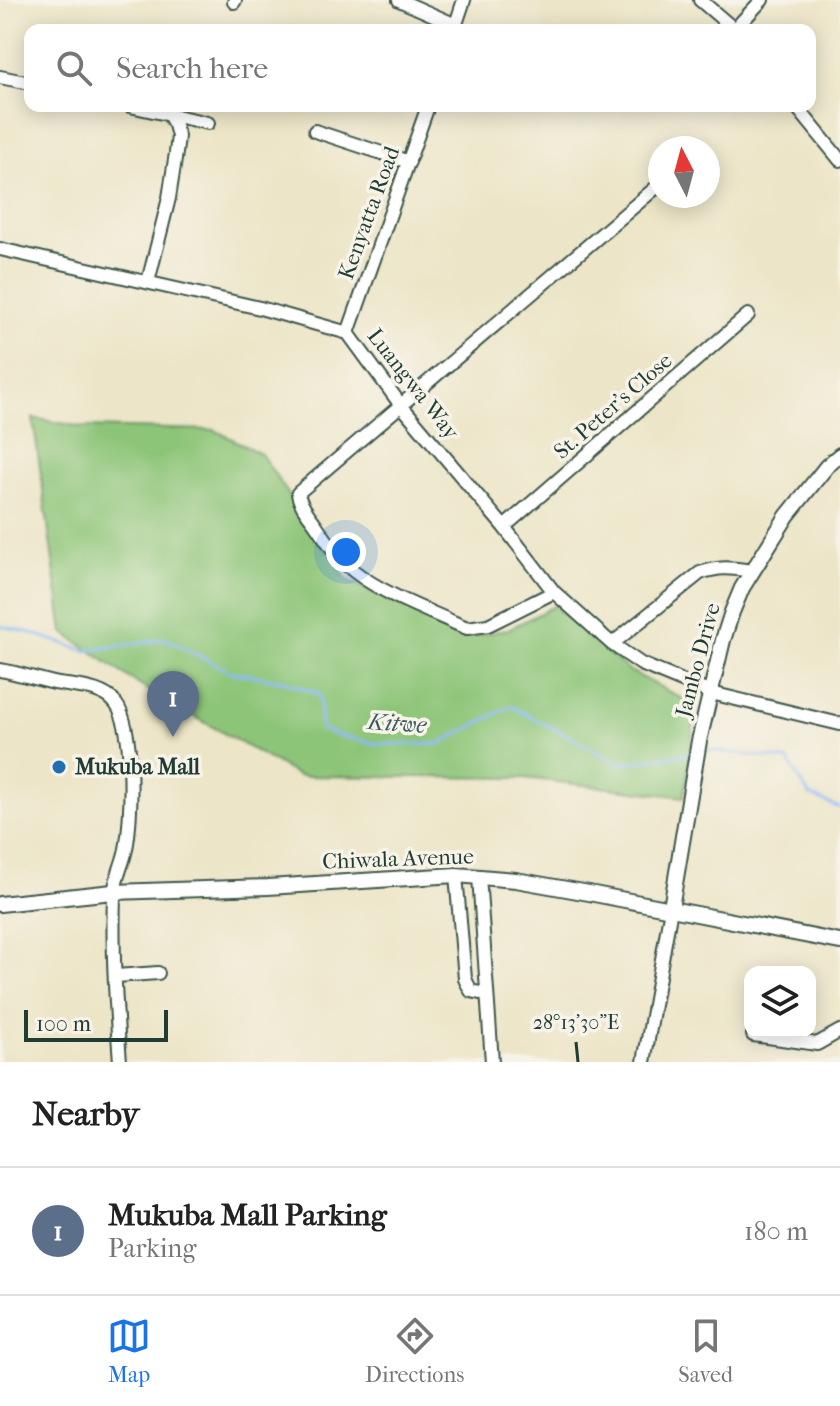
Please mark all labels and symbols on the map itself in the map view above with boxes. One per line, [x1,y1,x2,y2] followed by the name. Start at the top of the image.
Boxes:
[648,136,720,208] north arrow
[333,142,405,283] street label: Kenyatta Road
[362,323,465,446] street label: Luangwa Way
[549,347,678,464] street label: St. Peter's Close
[326,532,366,572] your location
[670,600,726,722] street label: Jambo Drive
[147,671,199,737] pin: 1
[365,707,429,739] water label: Kitwe
[74,754,201,780] place label: Mukuba Mall
[50,758,68,776] marker: Mukuba Mall
[322,843,474,875] street label: Chiwala Avenue
[24,1006,168,1042] scale bar
[533,1011,619,1034] text: 28°13'30"E

